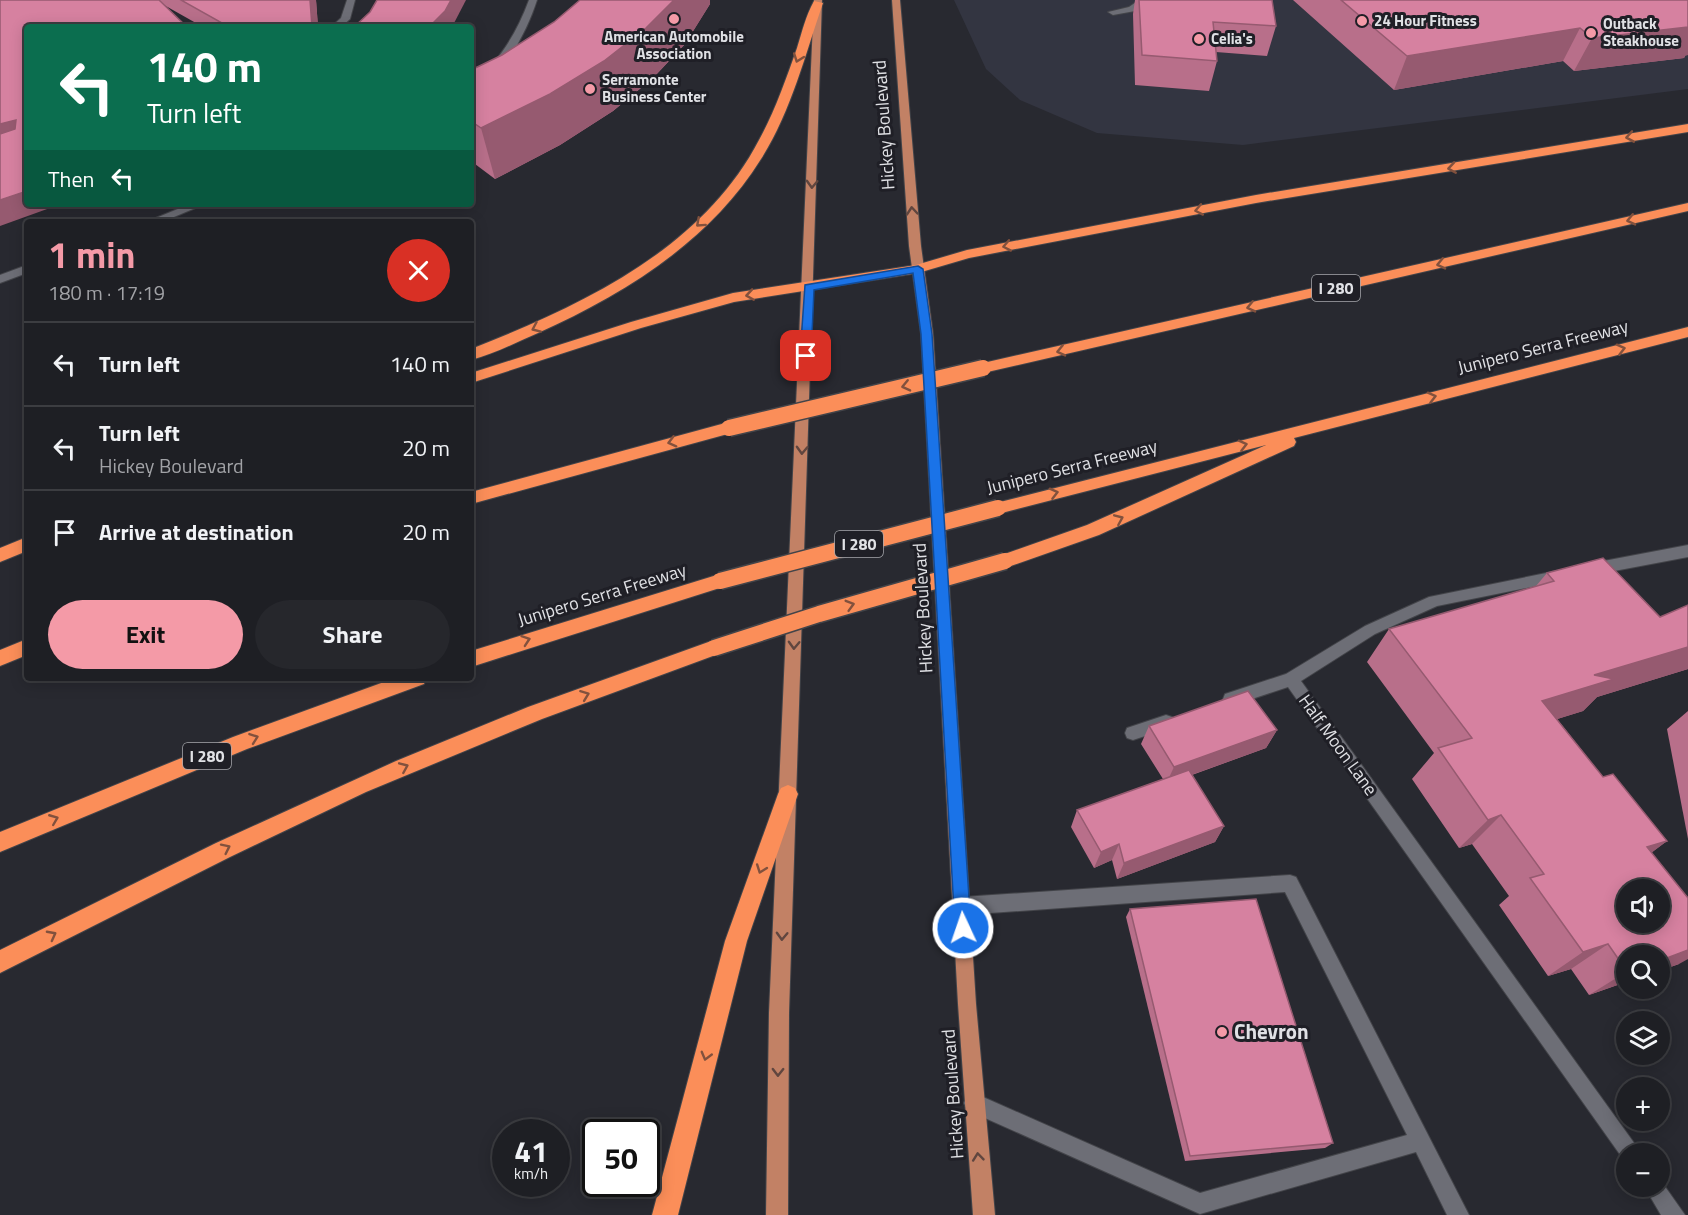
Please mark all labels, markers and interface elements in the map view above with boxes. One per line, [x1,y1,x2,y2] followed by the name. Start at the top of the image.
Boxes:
[1374,9,1477,32] place label: 24 Hour Fitness
[667,12,681,26] marker: American Automobile Association
[1603,12,1679,52] place label: Outback Steakhouse
[1355,14,1369,28] marker: 24 Hour Fitness
[604,25,744,65] place label: American Automobile Association
[1584,26,1598,40] marker: Outback Steakhouse
[1211,27,1253,50] place label: Celia's
[1192,32,1206,46] marker: Celia's
[147,34,262,98] text: 140 m
[48,48,126,126] icon: left
[793,52,805,63] one-way arrow
[865,59,902,191] street label: Hickey Boulevard
[602,68,707,108] place label: Serramonte Business Center
[583,82,597,96] marker: Serramonte Business Center
[147,92,241,133] text: Turn left
[1626,130,1636,143] one-way arrow
[48,162,94,196] text: Then
[106,162,139,195] icon: left
[1447,162,1456,174] one-way arrow
[805,180,818,189] one-way arrow
[1194,203,1204,216] one-way arrow
[906,207,919,216] one-way arrow
[1626,213,1636,226] one-way arrow
[696,216,707,227] one-way arrow
[48,227,135,282] text: 1 min
[387,239,450,302] button: close
[1002,239,1012,252] one-way arrow
[1436,256,1446,269] one-way arrow
[1312,275,1360,301] road number: I 280
[48,277,165,308] text: 180 m · 17:19
[746,288,755,300] one-way arrow
[1246,300,1256,313] one-way arrow
[1455,312,1631,381] street label: Junipero Serra Freeway
[532,321,543,333] one-way arrow
[780,330,831,381] pin
[789,339,822,372] icon: arrive
[1056,343,1066,356] one-way arrow
[1615,344,1626,356] one-way arrow
[99,347,180,381] text: Turn left
[390,347,450,381] text: 140 m
[48,348,81,381] icon: left
[901,379,911,392] one-way arrow
[1426,392,1437,404] one-way arrow
[99,416,180,450] text: Turn left
[402,431,450,465] text: 20 m
[48,432,81,465] icon: left
[984,432,1160,501] street label: Junipero Serra Freeway
[667,435,678,447] one-way arrow
[1238,440,1248,453] one-way arrow
[795,446,808,455] one-way arrow
[99,450,244,481] text: Hickey Boulevard
[1049,488,1059,501] one-way arrow
[1112,514,1123,526] one-way arrow
[99,515,294,549] text: Arrive at destination
[402,515,450,549] text: 20 m
[48,516,81,549] icon: arrive
[835,531,883,557] road number: I 280
[906,542,939,674] street label: Hickey Boulevard
[514,556,690,633] street label: Junipero Serra Freeway
[48,600,243,669] button: Exit
[255,600,450,669] button: Share
[844,600,855,612] one-way arrow
[520,635,531,648] one-way arrow
[787,641,800,650] one-way arrow
[579,689,590,702] one-way arrow
[1292,689,1384,801] street label: Half Moon Lane
[248,732,259,745] one-way arrow
[183,743,231,769] road number: I 280
[397,762,408,774] one-way arrow
[48,814,59,826] one-way arrow
[220,844,231,856] one-way arrow
[755,863,768,874] one-way arrow
[1616,879,1670,1197] map controls
[1616,879,1670,933] button: sound
[931,896,995,960] position arrow
[46,931,56,942] one-way arrow
[776,932,788,941] one-way arrow
[1616,945,1670,999] button: search
[1616,1011,1670,1065] button: layers
[1234,1015,1309,1047] place label: Chevron
[1215,1025,1229,1039] marker: Chevron
[934,1028,971,1160] street label: Hickey Boulevard
[701,1051,714,1061] one-way arrow
[772,1067,784,1076] one-way arrow
[1616,1077,1670,1131] button: +
[582,1119,660,1197] speed limit sign: 50
[514,1128,548,1174] text: 41
[1616,1143,1670,1197] button: −
[972,1152,985,1161] one-way arrow
[514,1162,548,1185] text: km/h

